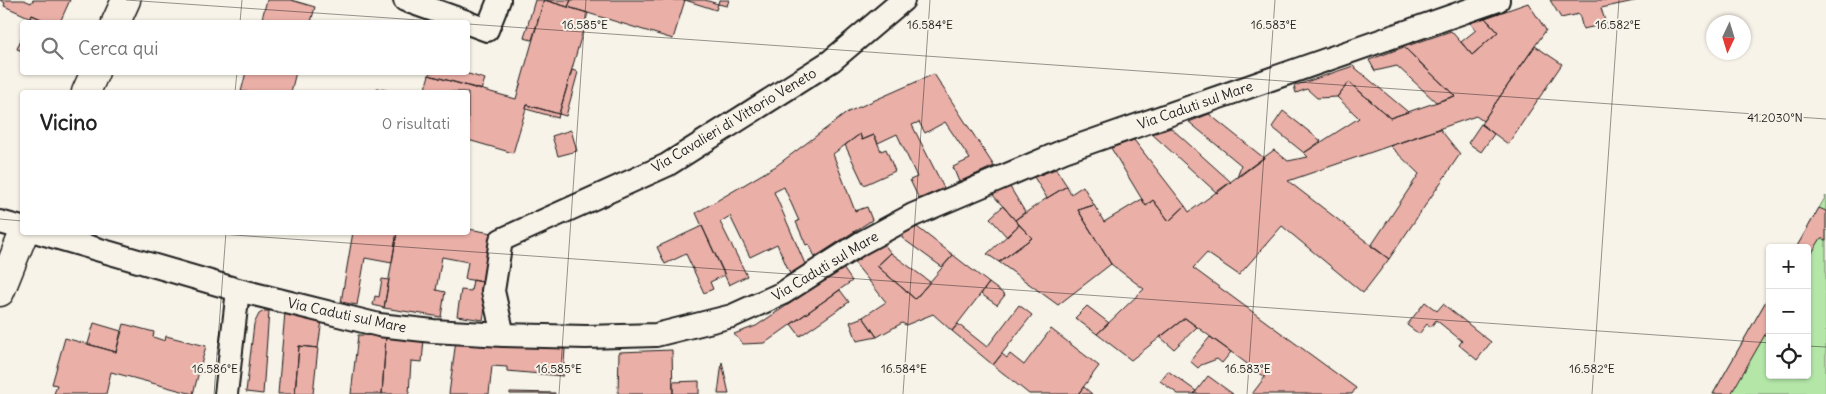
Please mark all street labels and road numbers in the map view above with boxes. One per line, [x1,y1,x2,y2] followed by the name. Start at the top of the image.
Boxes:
[648,64,820,176] street label: Via Cavalieri di Vittorio Veneto
[1135,77,1255,133] street label: Via Caduti sul Mare
[769,227,881,305] street label: Via Caduti sul Mare
[286,294,408,336] street label: Via Caduti sul Mare

